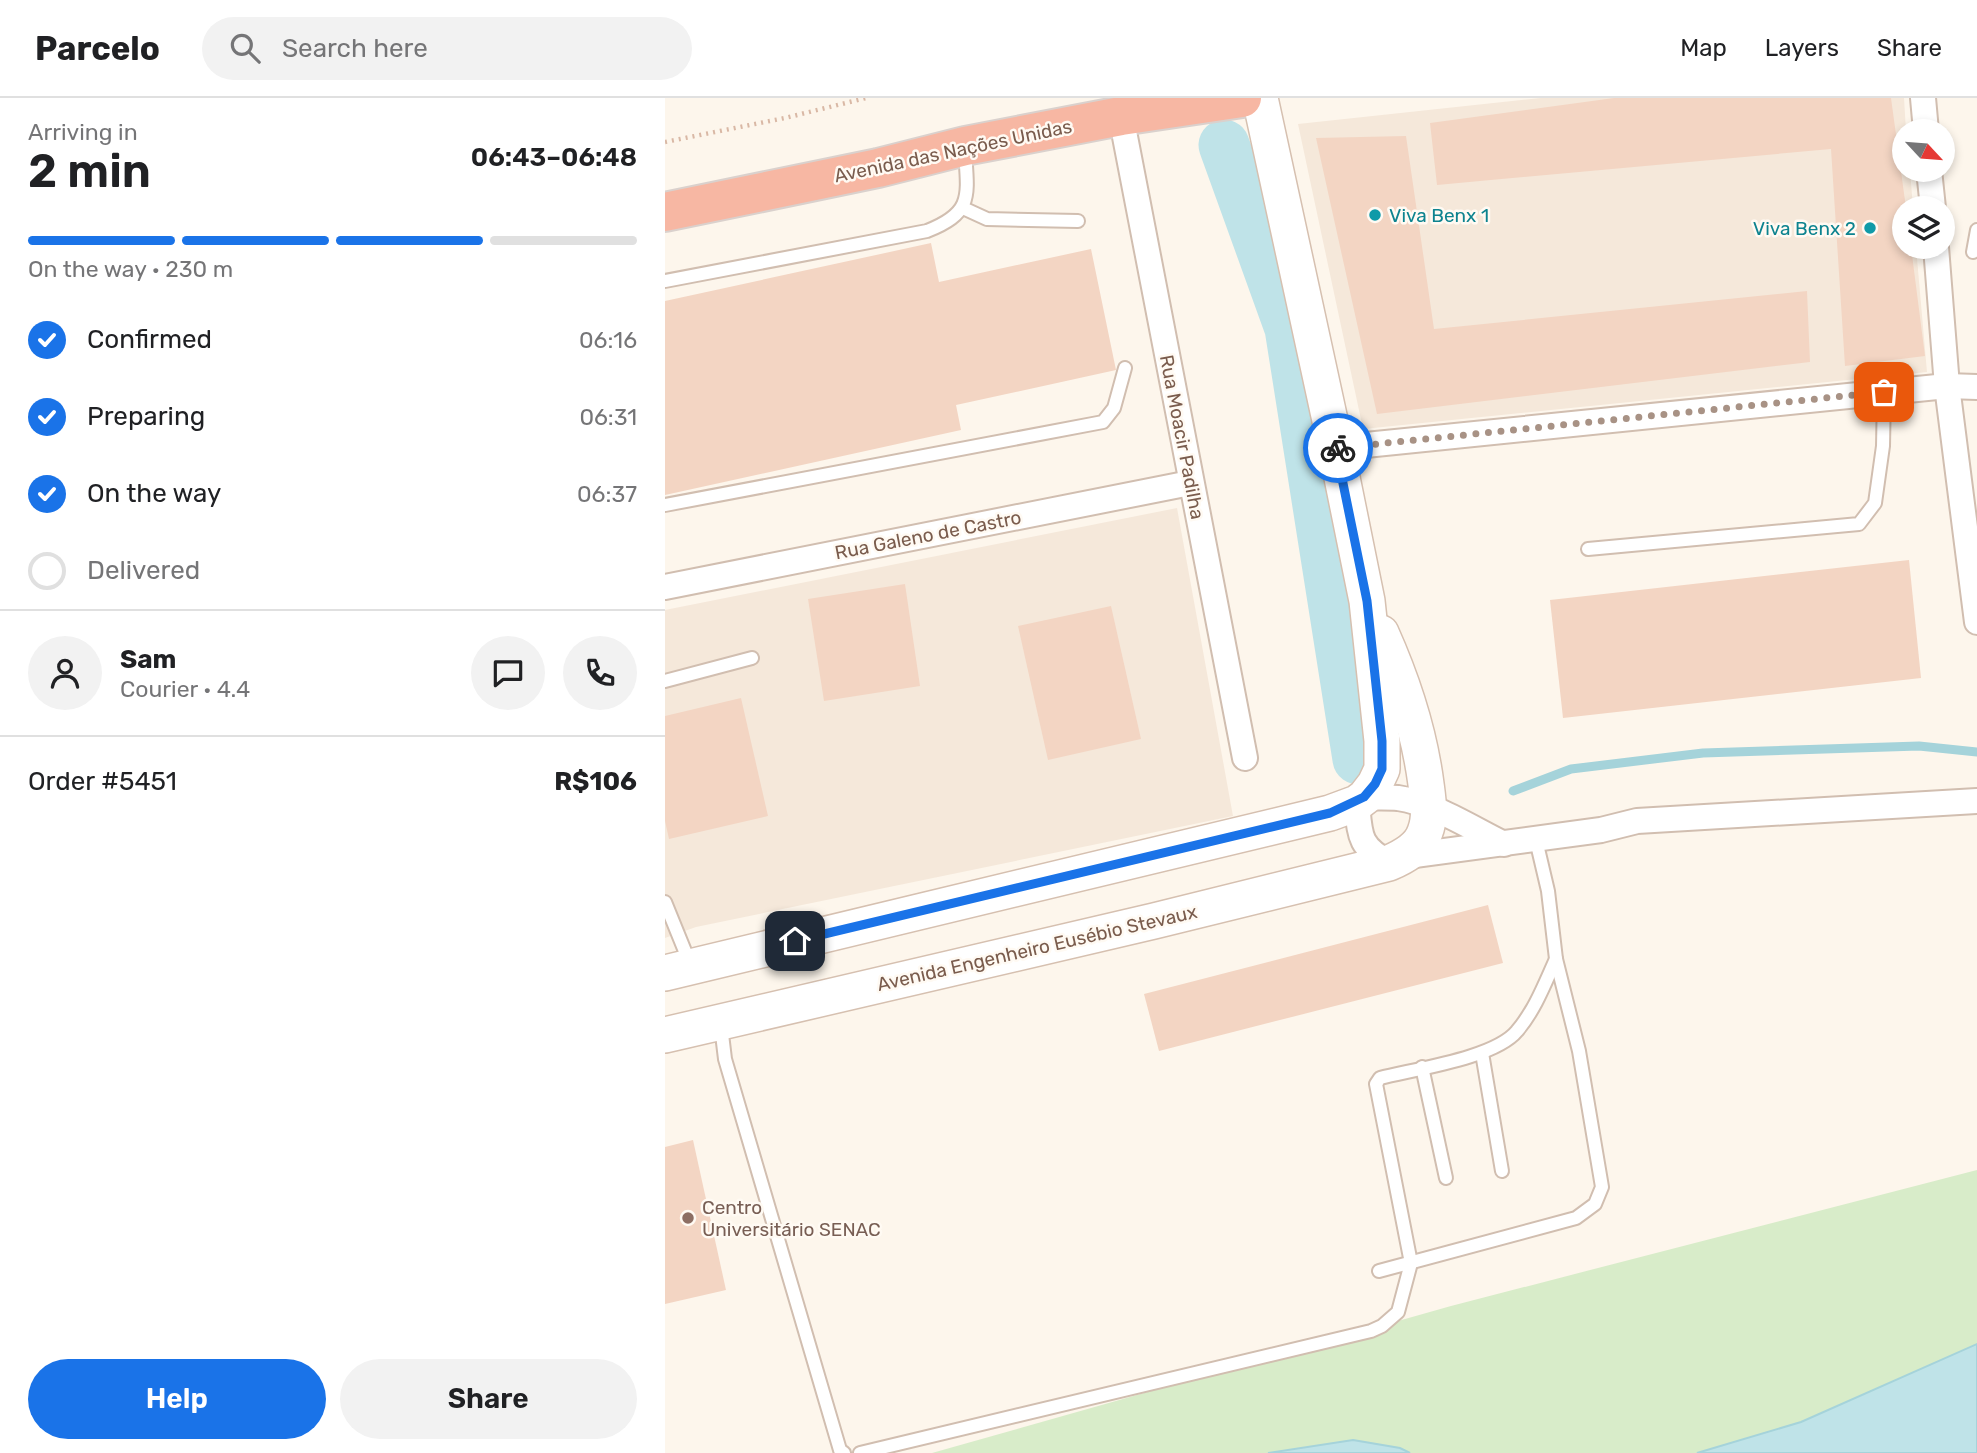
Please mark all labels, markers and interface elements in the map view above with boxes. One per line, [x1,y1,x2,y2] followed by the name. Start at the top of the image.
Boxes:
[202,17,692,80] search box
[35,29,160,68] text: Parcelo
[226,29,264,67] icon: search
[282,33,428,64] text: Search here
[1680,34,1727,62] text: Map
[1765,34,1839,62] text: Layers
[1877,34,1942,62] text: Share
[832,115,1074,187] street label: Avenida das Nações Unidas
[28,118,138,146] text: Arriving in
[1892,119,1955,182] north arrow
[1892,119,1955,259] map controls
[471,142,637,173] text: 06:43–06:48
[28,144,151,199] text: 2 min
[1892,196,1955,259] button: layers
[1389,204,1489,227] place label: Viva Benx 1
[1367,207,1383,223] marker: Viva Benx 1
[1753,217,1856,240] place label: Viva Benx 2
[1862,220,1878,236] marker: Viva Benx 2
[28,255,233,283] text: On the way · 230 m
[28,321,66,359] icon: check
[87,324,212,355] text: Confirmed
[579,326,637,354] text: 06:16
[1155,353,1209,521] street label: Rua Moacir Padilha
[1854,362,1914,422] pin
[1865,373,1903,411] icon: bag
[28,398,66,436] icon: check
[87,401,205,432] text: Preparing
[579,403,637,431] text: 06:31
[1303,413,1373,483] courier
[1319,429,1357,467] icon: bike
[28,475,66,513] icon: check
[87,478,221,509] text: On the way
[577,480,637,508] text: 06:37
[833,506,1023,564] street label: Rua Galeno de Castro
[87,555,200,586] text: Delivered
[28,636,102,710] button: person
[471,636,545,710] button: chat
[563,636,637,710] button: phone
[120,644,176,675] text: Sam
[120,675,250,703] text: Courier · 4.4
[28,766,177,797] text: Order #5451
[554,766,637,797] text: R$106
[875,900,1199,996] street label: Avenida Engenheiro Eusébio Stevaux
[765,911,825,971] pin
[776,922,814,960] icon: home
[702,1196,881,1241] place label: Centro Universitário SENAC
[680,1210,696,1226] marker: Centro Universitário SENAC
[28,1359,326,1439] button: Help
[340,1359,637,1439] button: Share

